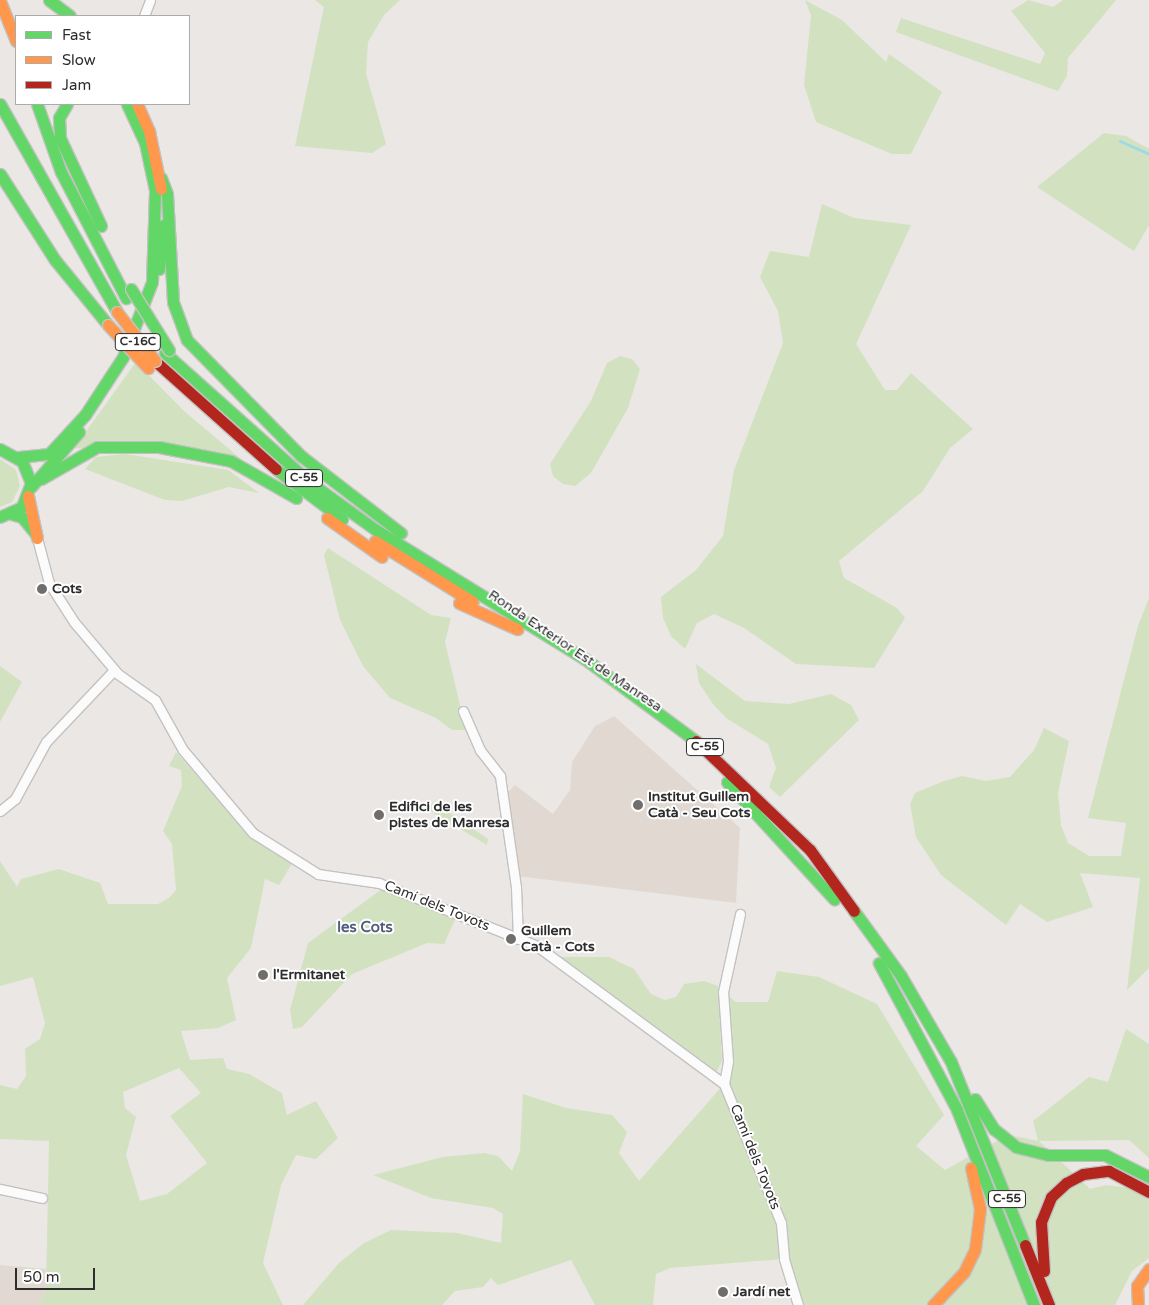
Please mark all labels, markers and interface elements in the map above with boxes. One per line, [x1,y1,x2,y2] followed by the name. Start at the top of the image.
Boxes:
[15,15,190,105] legend
[62,26,91,44] text: Fast
[62,51,96,69] text: Slow
[62,76,91,94] text: Jam
[114,332,162,352] road number: C-16C
[284,468,324,488] road number: C-55
[52,581,82,597] place label: Cots
[36,583,48,595] marker: Cots
[485,586,665,716] street label: Ronda Exterior Est de Manresa
[685,738,725,756] road number: C-55
[648,789,750,822] place label: Institut Guillem Catà - Seu Cots
[389,799,509,832] place label: Edifici de les pistes de Manresa
[632,799,644,811] marker: Institut Guillem Catà - Seu Cots
[373,809,385,821] marker: Edifici de les pistes de Manresa
[382,877,492,935] street label: Camí dels Tovots
[337,919,393,937] district label: les Cots
[521,923,595,956] place label: Guillem Catà - Cots
[505,933,517,945] marker: Guillem Catà - Cots
[273,967,345,983] place label: l'Ermitanet
[257,969,269,981] marker: l'Ermitanet
[726,1102,784,1212] street label: Camí dels Tovots
[987,1190,1027,1208] road number: C-55
[18,1258,98,1290] scale bar
[23,1268,60,1286] text: 50 m
[733,1284,790,1300] place label: Jardí net
[717,1286,729,1298] marker: Jardí net

